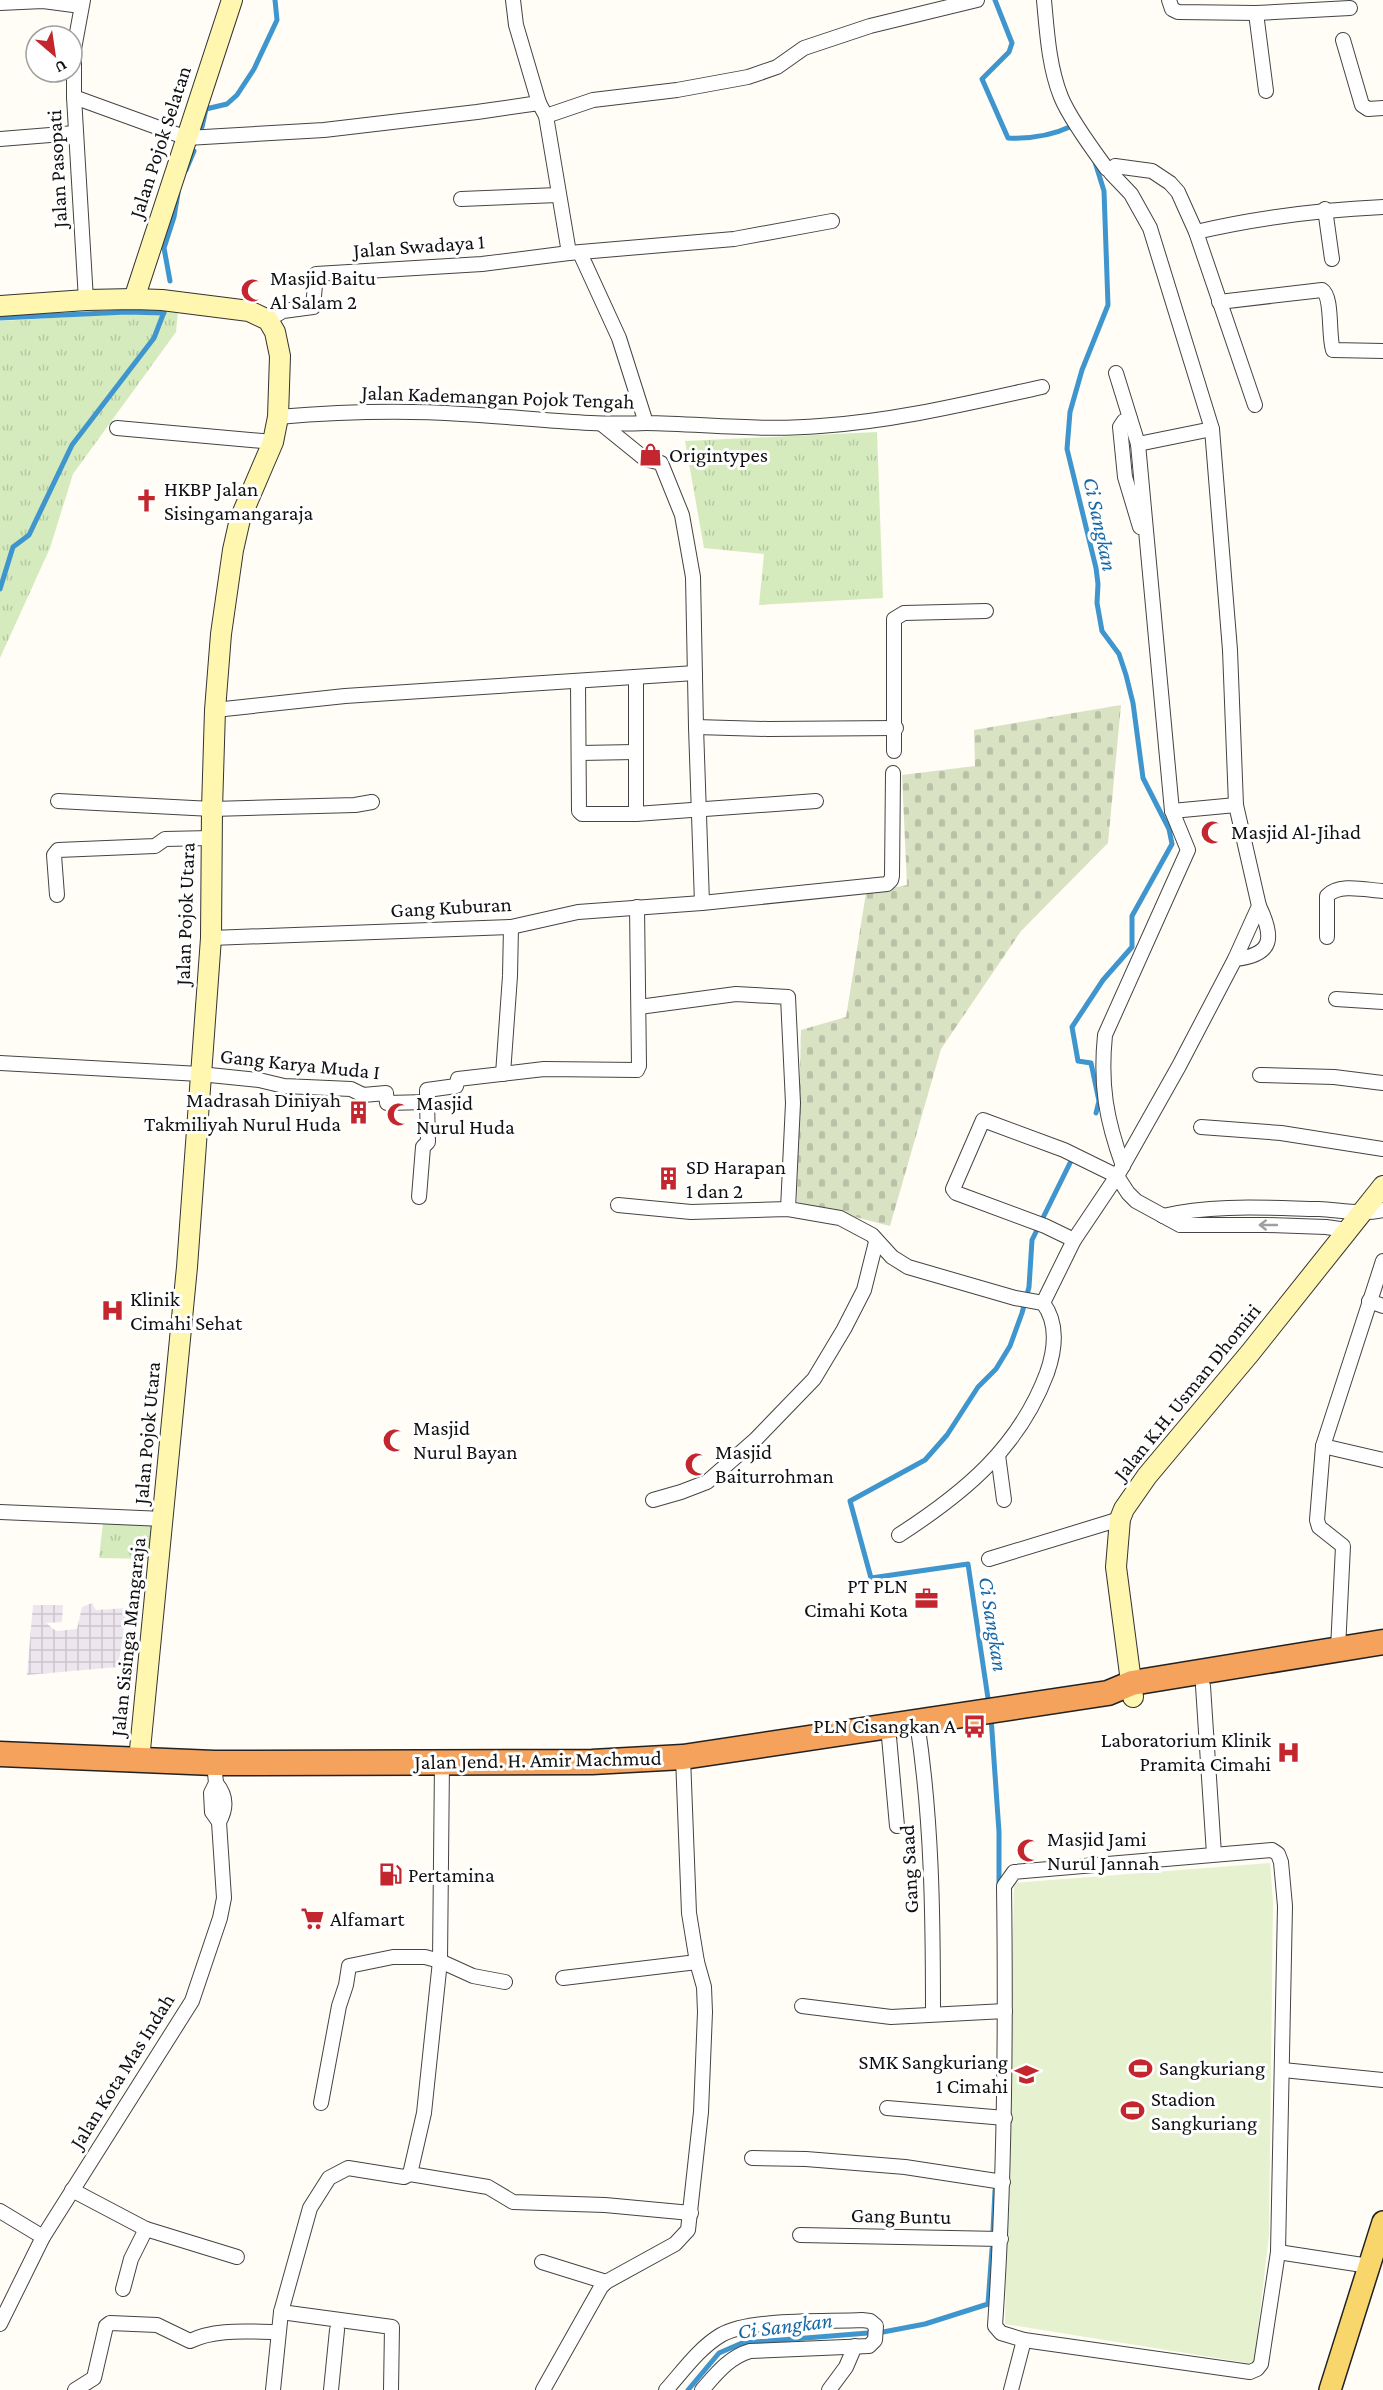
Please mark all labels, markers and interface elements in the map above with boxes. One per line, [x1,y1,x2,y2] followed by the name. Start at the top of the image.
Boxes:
[24,24,84,84] north arrow
[52,57,70,77] text: U
[123,63,196,223] street label: Jalan Pojok Selatan
[42,109,72,231] street label: Jalan Pasopati
[350,229,486,263] street label: Jalan Swadaya 1
[270,266,376,314] place label: Masjid Baitu Al Salam 2
[239,277,265,303] mosque icon: Masjid Baitu Al Salam 2
[359,380,635,414] street label: Jalan Kademangan Pojok Tengah
[638,442,664,468] shop icon: Origintypes
[669,443,768,467] place label: Origintypes
[1078,475,1123,573] water label: Ci Sangkan
[164,477,314,525] place label: HKBP Jalan Sisingamangaraja
[133,488,159,514] church icon: HKBP Jalan Sisingamangaraja
[1200,819,1226,845] mosque icon: Masjid Al-Jihad
[1231,820,1361,844] place label: Masjid Al-Jihad
[170,842,200,988] street label: Jalan Pojok Utara
[390,892,512,922] street label: Gang Kuburan
[219,1044,381,1084] street label: Gang Karya Muda I
[144,1088,341,1136] place label: Madrasah Diniyah Takmiliyah Nurul Huda
[416,1091,515,1139] place label: Masjid Nurul Huda
[346,1099,372,1125] building icon: Madrasah Diniyah Takmiliyah Nurul Huda
[385,1102,411,1128] mosque icon: Masjid Nurul Huda
[686,1155,786,1203] place label: SD Harapan 1 dan 2
[655,1166,681,1192] building icon: SD Harapan 1 dan 2
[1258,1219,1278,1231] one-way arrow
[130,1287,243,1335] place label: Klinik Cimahi Sehat
[99,1298,125,1324] hospital icon: Klinik Cimahi Sehat
[1107,1299,1266,1487] street label: Jalan K.H. Usman Dhomiri
[129,1360,165,1507] street label: Jalan Pojok Utara
[413,1416,518,1464] place label: Masjid Nurul Bayan
[382,1427,408,1453] mosque icon: Masjid Nurul Bayan
[715,1440,834,1488] place label: Masjid Baiturrohman
[684,1451,710,1477] mosque icon: Masjid Baiturrohman
[105,1536,150,1740] street label: Jalan Sisinga Mangaraja
[804,1574,908,1622] place label: PT PLN Cimahi Kota
[974,1575,1013,1673] water label: Ci Sangkan
[913,1585,939,1611] office icon: PT PLN Cimahi Kota
[961,1713,987,1739] bus stop icon: PLN Cisangkan A
[813,1714,956,1738] place label: PLN Cisangkan A
[1101,1728,1271,1776] place label: Laboratorium Klinik Pramita Cimahi
[1276,1739,1302,1765] hospital icon: Laboratorium Klinik Pramita Cimahi
[412,1746,662,1774] street label: Jalan Jend. H. Amir Machmud
[895,1824,923,1914] street label: Gang Saad
[1047,1827,1159,1875] place label: Masjid Jami Nurul Jannah
[1016,1838,1042,1864] mosque icon: Masjid Jami Nurul Jannah
[377,1862,403,1888] fuel station icon: Pertamina
[408,1863,495,1887] place label: Pertamina
[299,1906,325,1932] supermarket icon: Alfamart
[330,1907,405,1931] place label: Alfamart
[64,1989,179,2155] street label: Jalan Kota Mas Indah
[859,2050,1008,2098] place label: SMK Sangkuriang 1 Cimahi
[1128,2055,1154,2081] sports icon: Sangkuriang
[1159,2056,1265,2080] place label: Sangkuriang
[1013,2061,1039,2087] school or university icon: SMK Sangkuriang 1 Cimahi
[1151,2087,1257,2135] place label: Stadion Sangkuriang
[1120,2098,1146,2124] sports icon: Stadion Sangkuriang
[851,2203,951,2229] street label: Gang Buntu
[736,2307,834,2344] water label: Ci Sangkan

